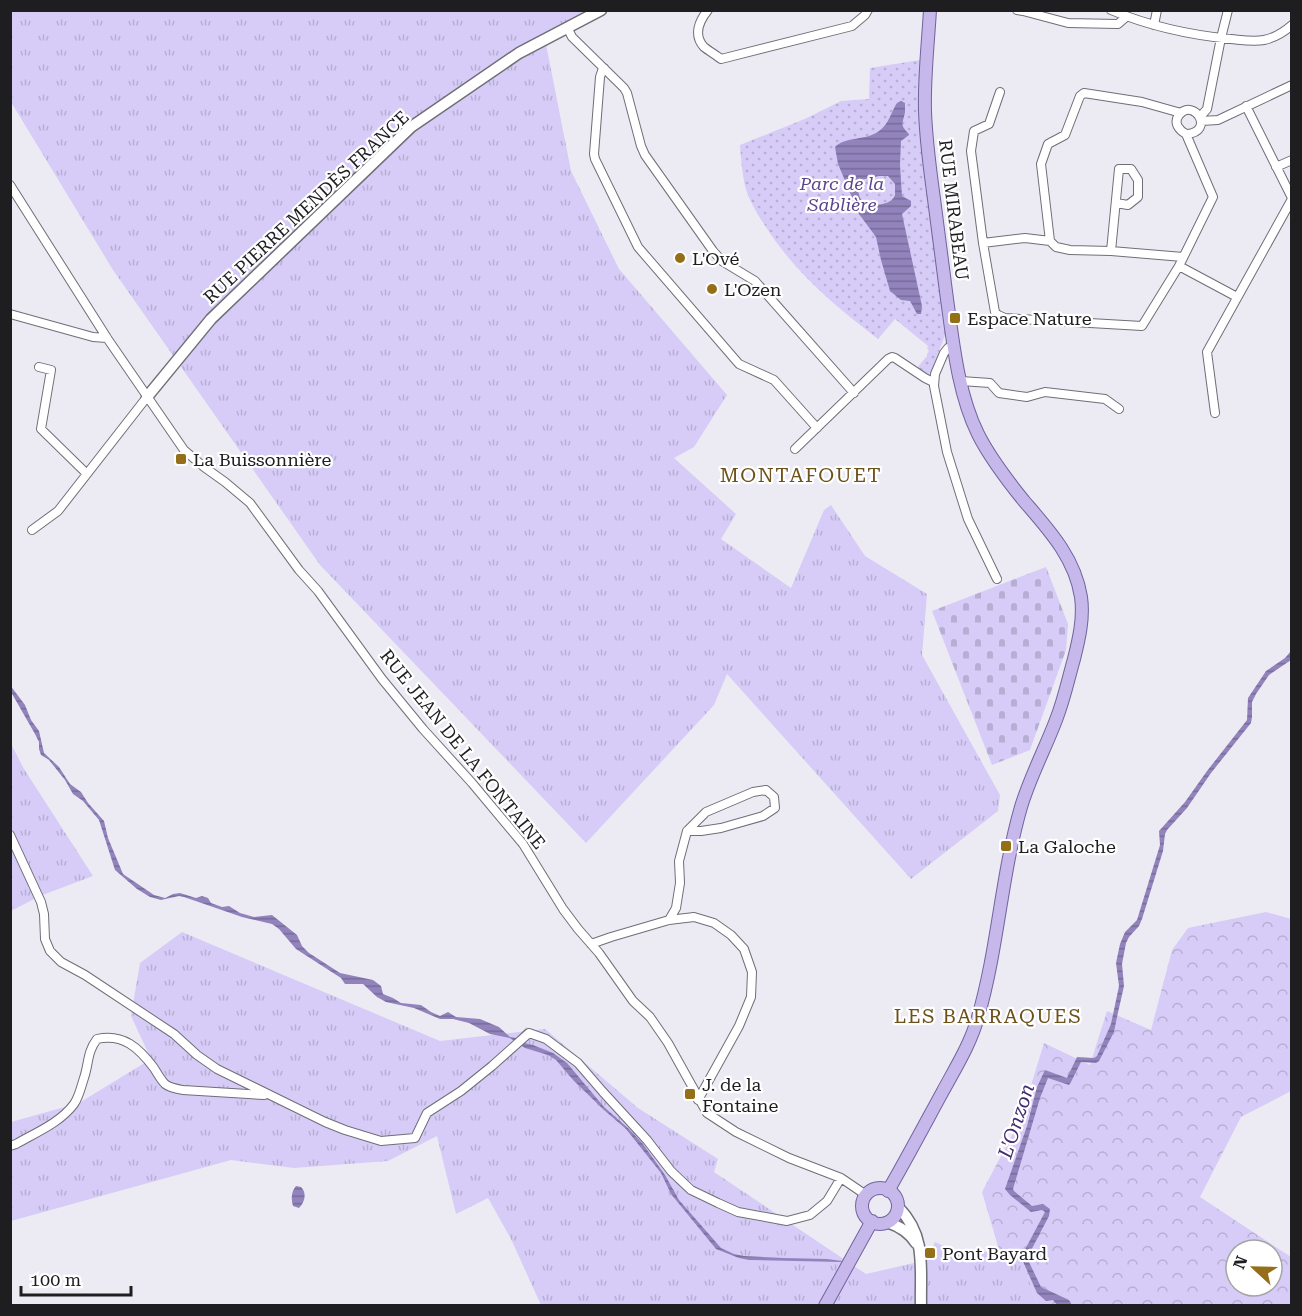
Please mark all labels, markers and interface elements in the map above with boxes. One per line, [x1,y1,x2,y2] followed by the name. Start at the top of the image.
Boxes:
[199,106,413,308] street label: RUE PIERRE MENDÈS FRANCE
[935,138,973,282] street label: RUE MIRABEAU
[799,173,884,215] park label: Parc de la Sablière
[692,248,740,269] place label: L'Ové
[673,251,687,265] marker: L'Ové
[724,279,782,300] place label: L'Ozen
[705,282,719,296] marker: L'Ozen
[967,308,1092,329] place label: Espace Nature
[948,311,962,325] marker: Espace Nature
[193,449,332,470] place label: La Buissonnière
[174,452,188,466] marker: La Buissonnière
[720,463,882,487] district label: MONTAFOUET
[376,645,550,853] street label: RUE JEAN DE LA FONTAINE
[1018,836,1116,857] place label: La Galoche
[999,839,1013,853] marker: La Galoche
[894,1004,1082,1028] district label: LES BARRAQUES
[702,1074,778,1116] place label: J. de la Fontaine
[992,1081,1039,1162] water label: L'Onzon
[683,1087,697,1101] marker: J. de la Fontaine
[1224,1238,1284,1298] north arrow
[942,1243,1048,1264] place label: Pont Bayard
[923,1246,937,1260] marker: Pont Bayard
[1229,1253,1252,1272] text: N
[21,1259,130,1297] scale bar
[30,1269,81,1290] text: 100 m

